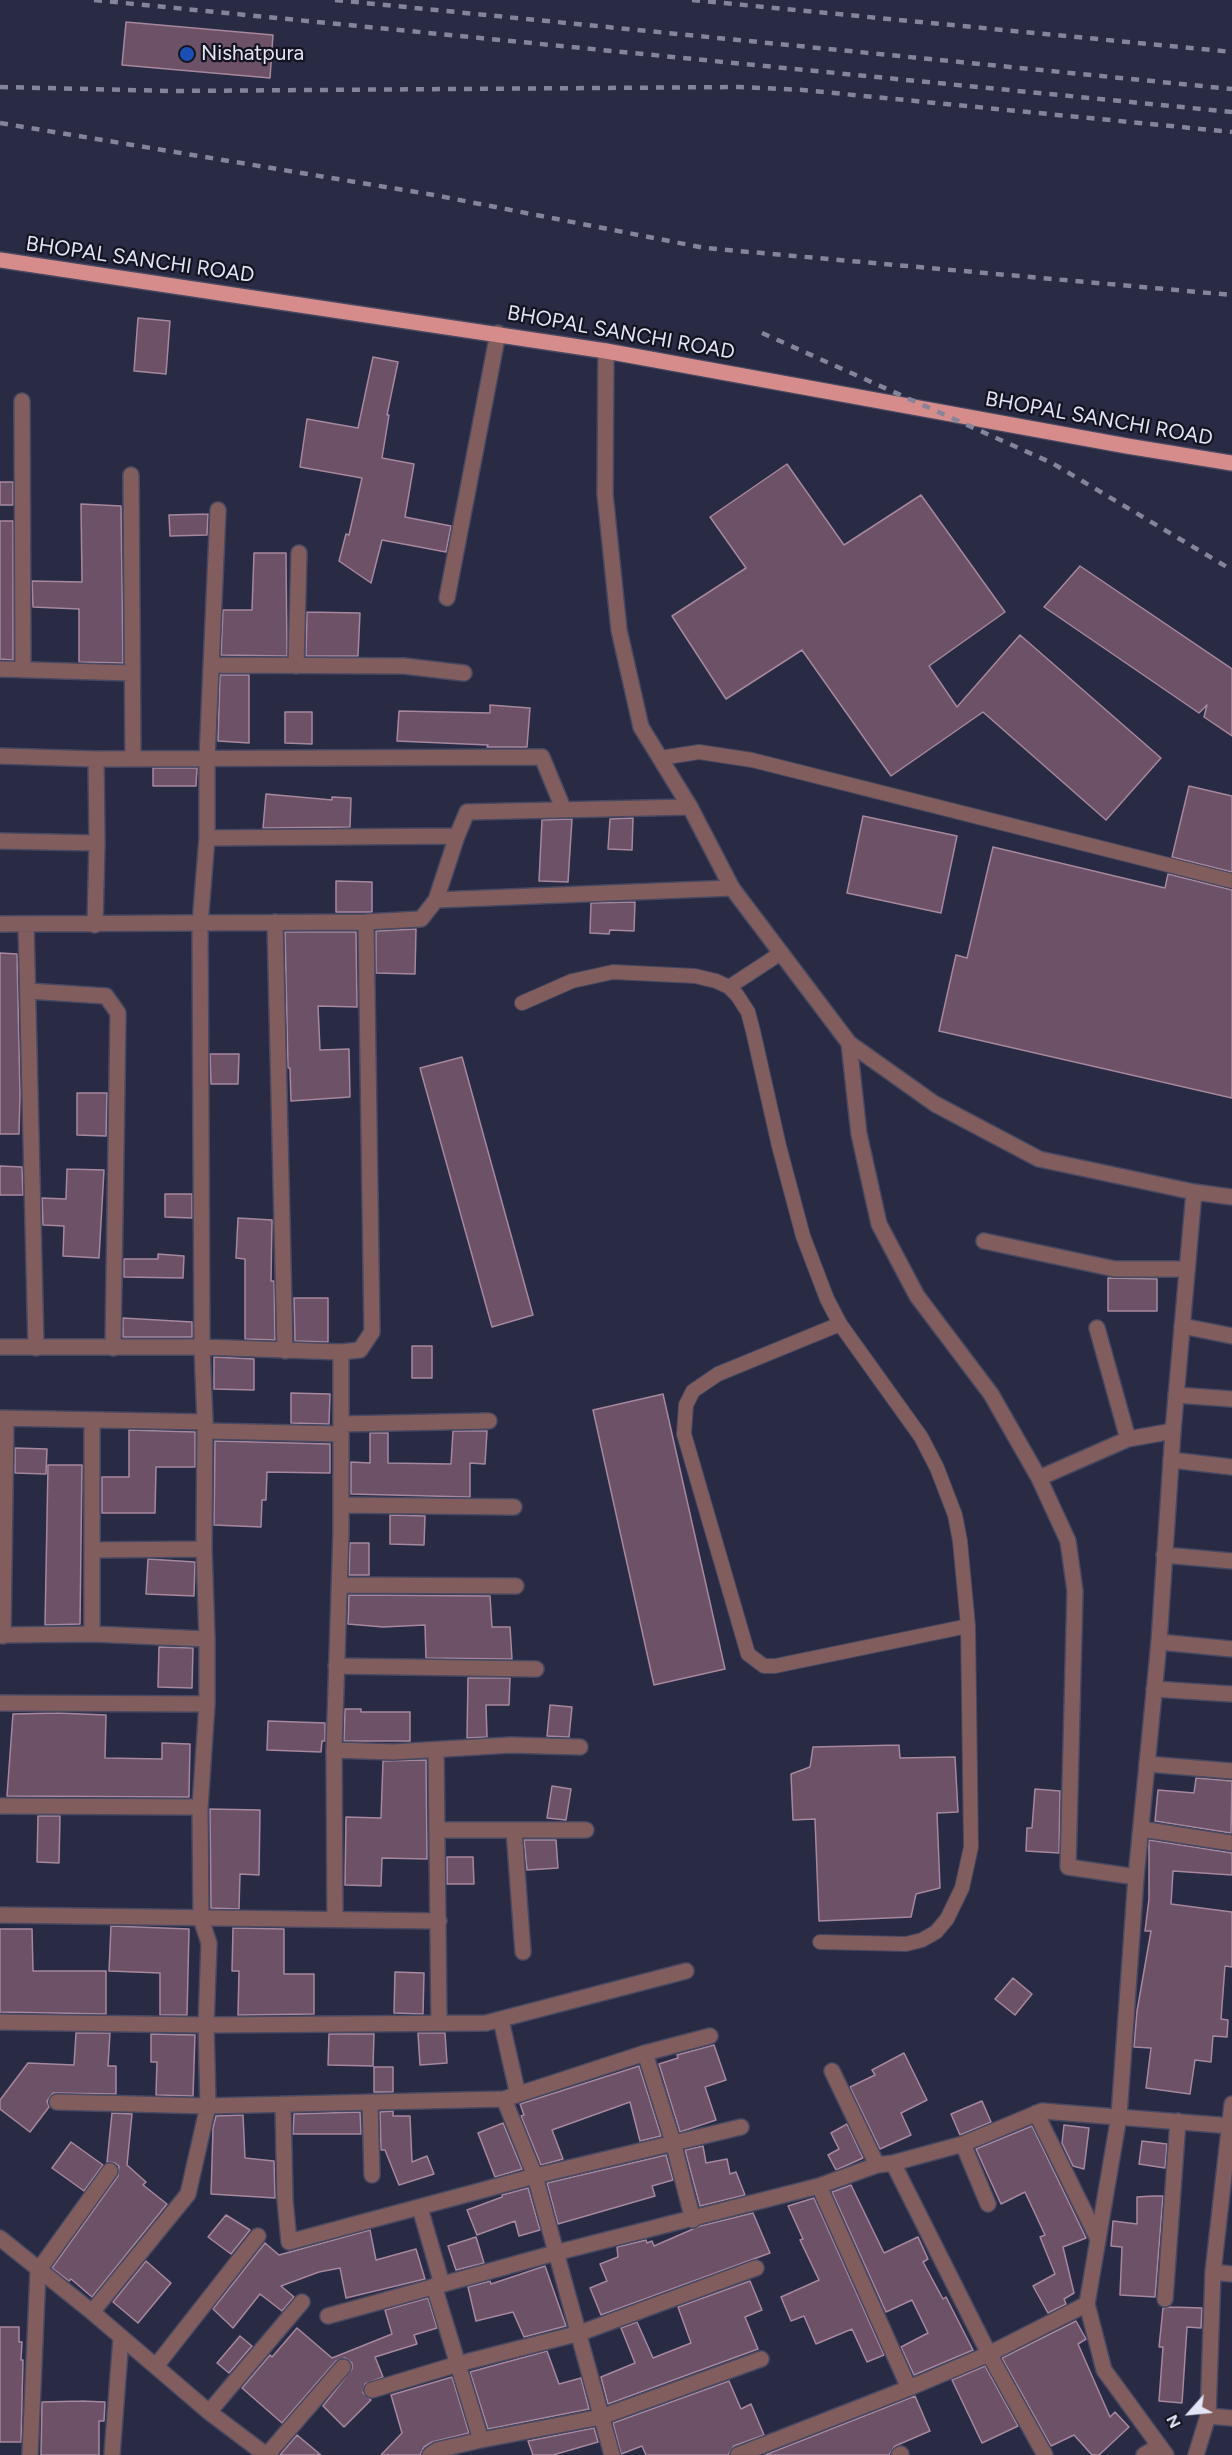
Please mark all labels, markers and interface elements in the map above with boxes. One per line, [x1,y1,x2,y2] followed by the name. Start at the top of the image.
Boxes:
[201,41,304,67] place label: Nishatpura
[178,45,196,63] marker: Nishatpura
[24,231,256,289] street label: BHOPAL SANCHI ROAD
[505,301,737,365] street label: BHOPAL SANCHI ROAD
[983,387,1215,451] street label: BHOPAL SANCHI ROAD
[1160,2383,1220,2443] north arrow
[1162,2412,1185,2431] text: N

